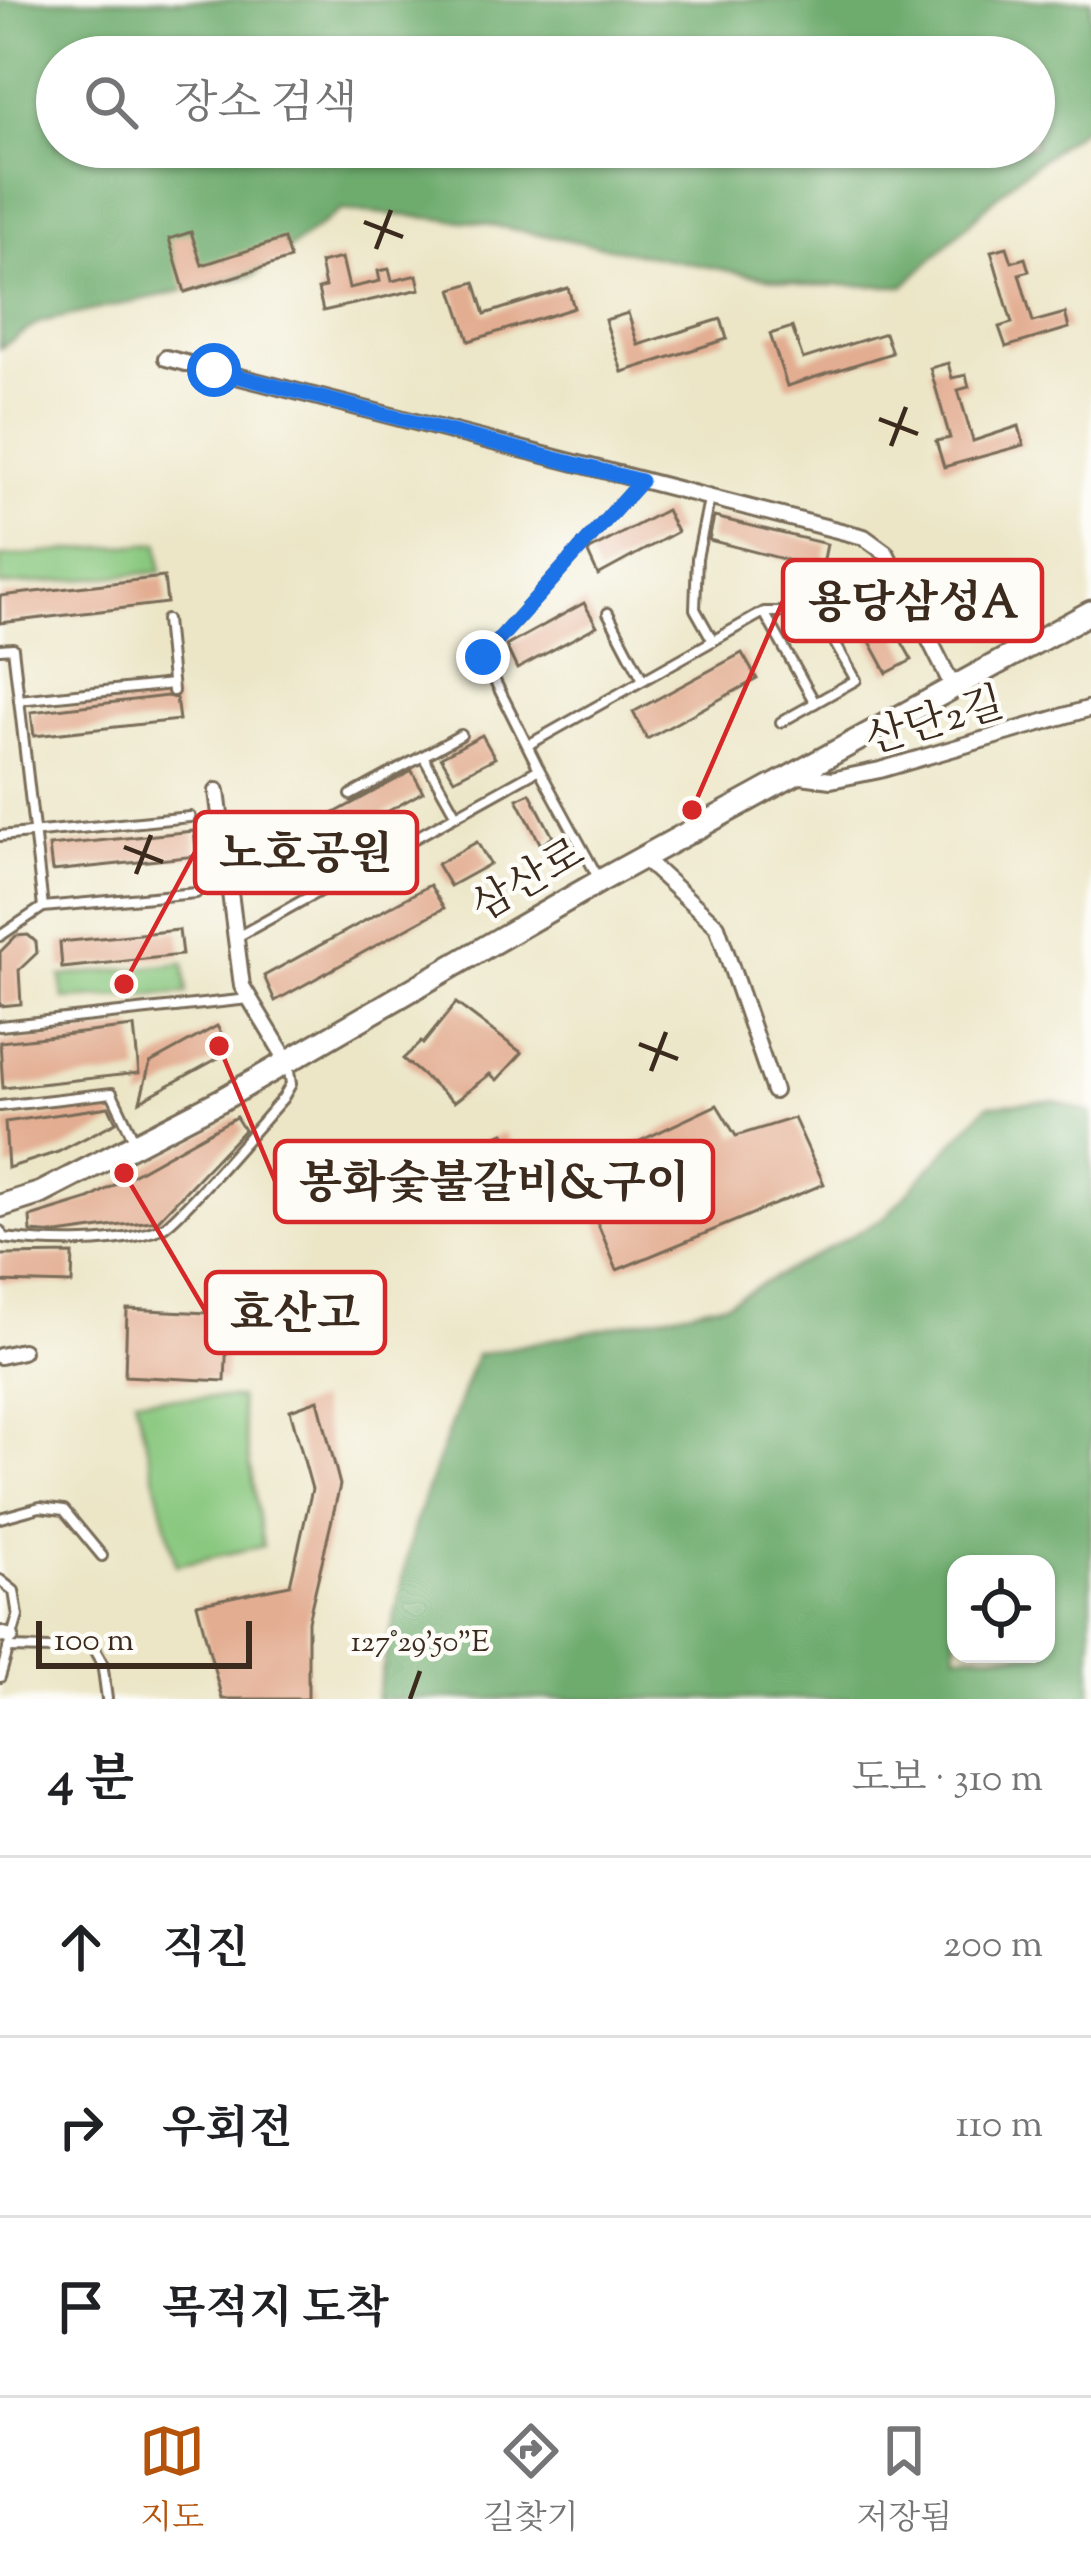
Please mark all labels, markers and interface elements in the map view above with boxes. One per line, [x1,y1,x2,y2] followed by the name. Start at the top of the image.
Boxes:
[36,36,1055,168] search box
[78,69,144,135] icon: search
[174,74,357,139] text: 장소 검색
[187,343,241,397] route start
[783,560,1042,641] callout: 용당삼성A
[808,574,1019,639] text: 용당삼성A
[456,630,510,684] route end
[859,675,1012,772] street label: 산단2길
[195,812,417,893] callout: 노호공원
[219,825,393,890] text: 노호공원
[462,826,597,939] street label: 삼산로
[275,1141,713,1222] callout: 봉화숯불갈비&구이
[299,1154,689,1219] text: 봉화숯불갈비&구이
[206,1272,385,1353] callout: 효산고
[230,1285,360,1350] text: 효산고
[947,1555,1055,1663] map controls
[947,1555,1055,1663] button: locate
[36,1615,252,1668] scale bar
[54,1618,134,1666] text: 100 m
[351,1622,489,1665] text: 127°29'50"E
[48,1746,134,1819] text: 4 분
[851,1753,1043,1809] text: 도보 · 310 m
[48,1914,114,1980] icon: ahead
[162,1919,249,1984] text: 직진
[943,1919,1043,1975] text: 200 m
[48,2094,114,2160] icon: right
[162,2099,292,2164] text: 우회전
[956,2099,1043,2155] text: 110 m
[48,2274,114,2340] icon: arrive
[162,2279,389,2344] text: 목적지 도착
[139,2418,205,2544] tab: 지도
[483,2418,579,2544] tab: 길찾기
[856,2418,952,2544] tab: 저장됨

